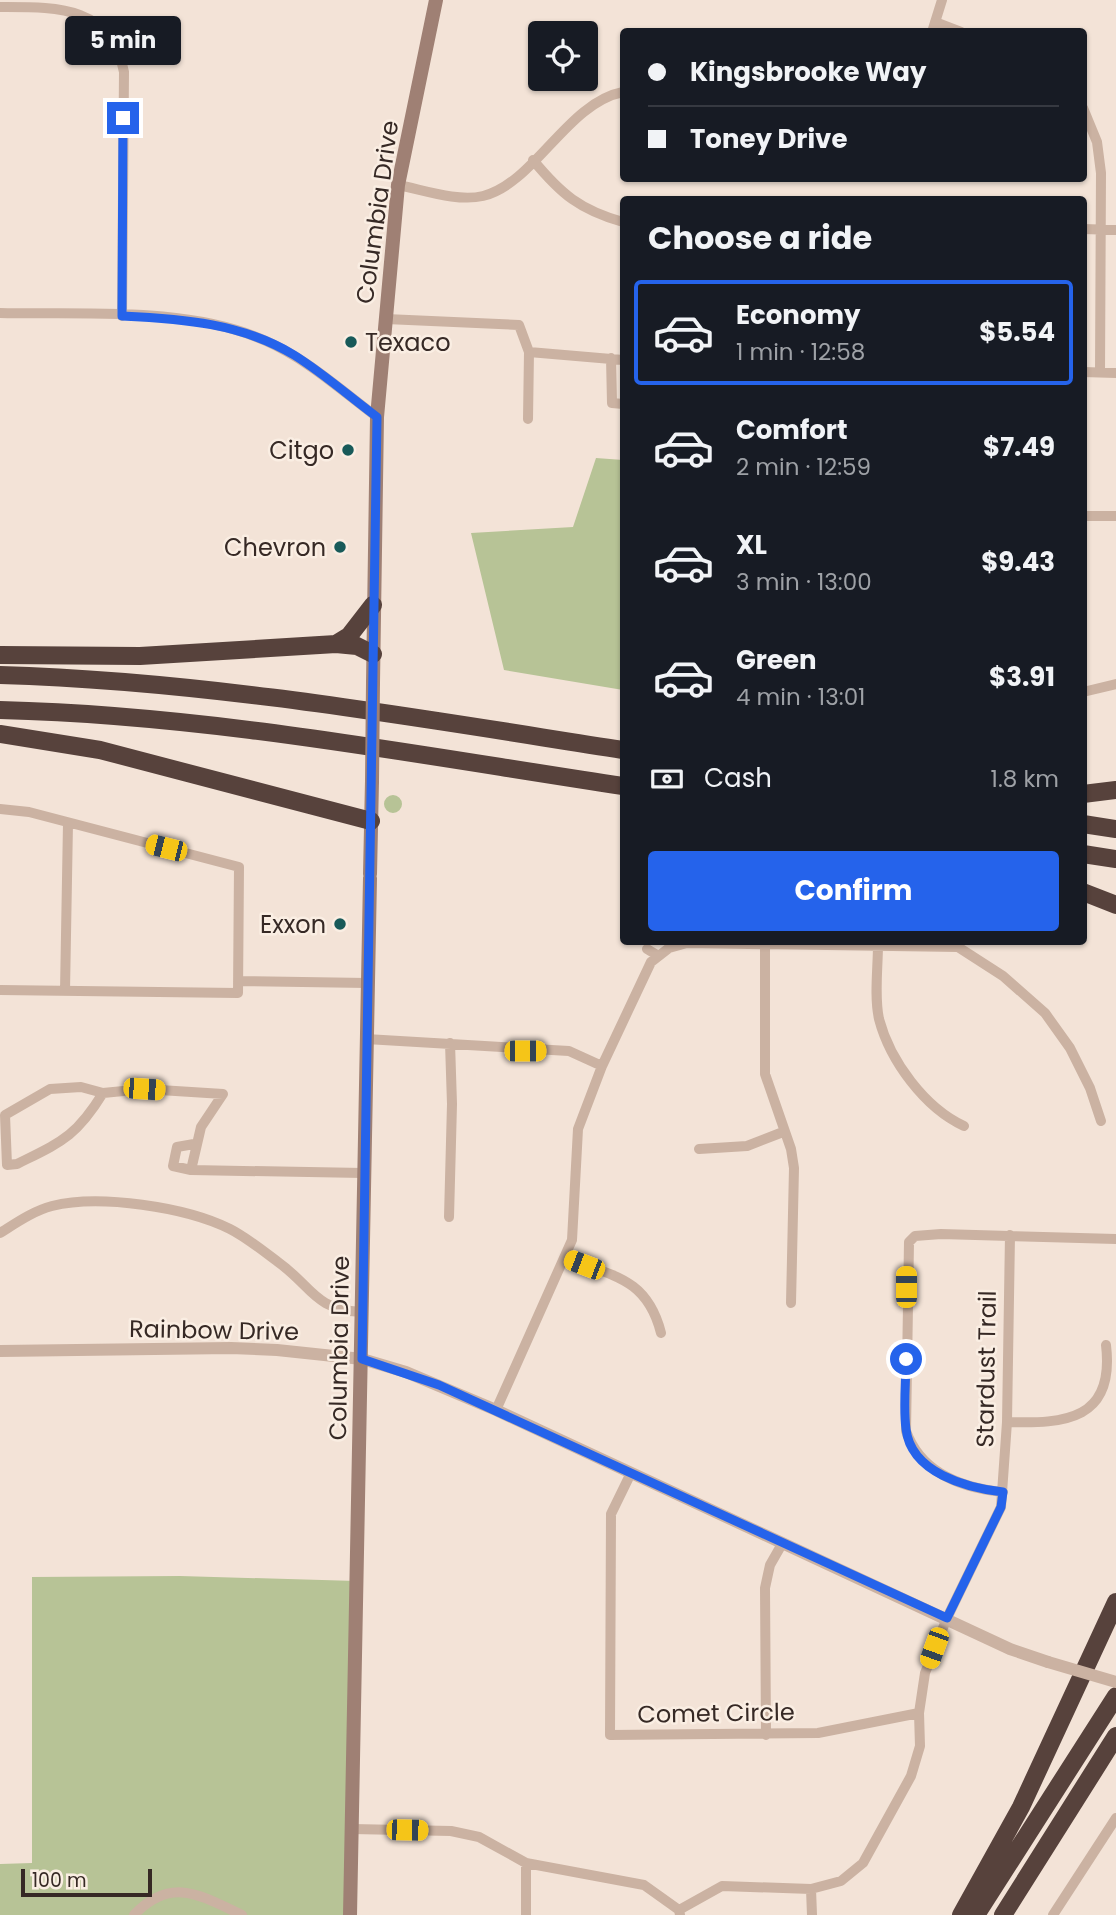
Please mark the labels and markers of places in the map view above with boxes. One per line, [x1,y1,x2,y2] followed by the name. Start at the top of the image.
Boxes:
[365,326,451,359] place label: Texaco
[343,334,359,350] marker: Texaco
[269,434,334,467] place label: Citgo
[340,442,356,458] marker: Citgo
[224,531,326,564] place label: Chevron
[332,539,348,555] marker: Chevron
[260,908,326,941] place label: Exxon
[332,916,348,932] marker: Exxon

